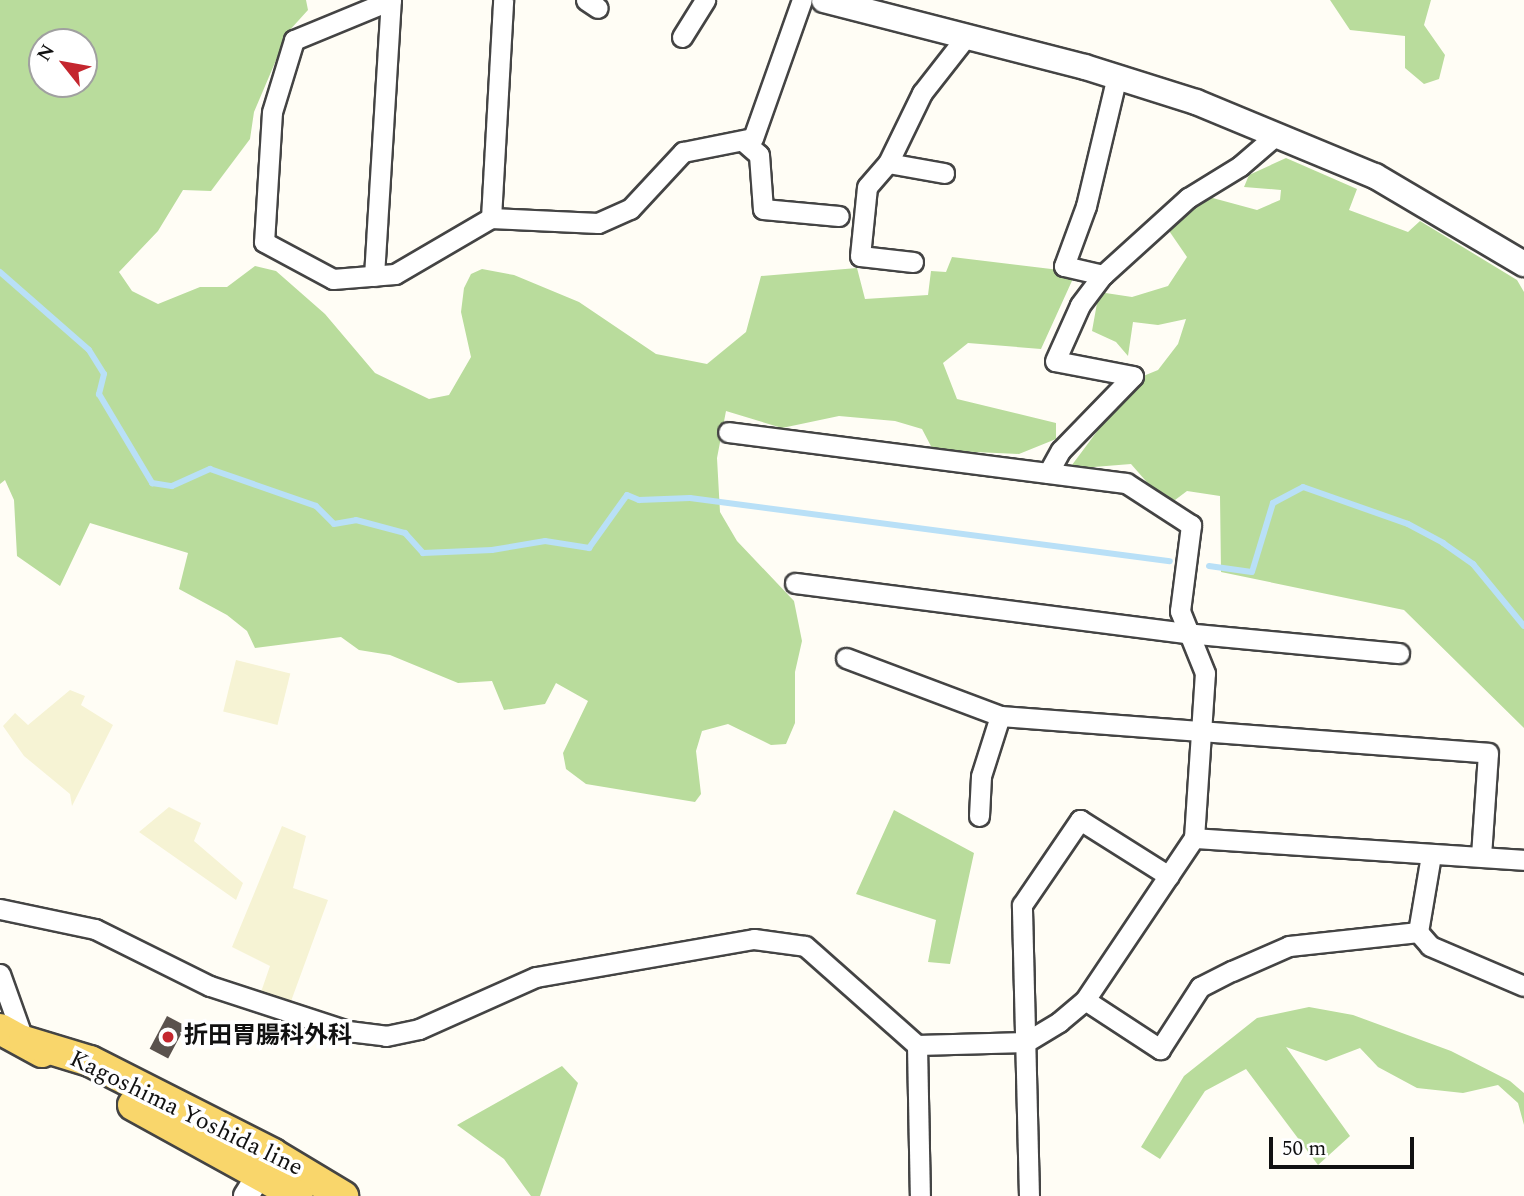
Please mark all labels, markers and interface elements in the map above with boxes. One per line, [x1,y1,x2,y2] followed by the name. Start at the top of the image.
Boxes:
[28,28,98,98] north arrow
[30,39,63,67] text: N
[184,1023,352,1051] place label: 折田胃腸科外科
[158,1027,178,1047] marker: 折田胃腸科外科
[65,1045,307,1183] street label: Kagoshima Yoshida line
[1272,1122,1417,1166] scale bar
[1282,1133,1326,1165] text: 50 m

